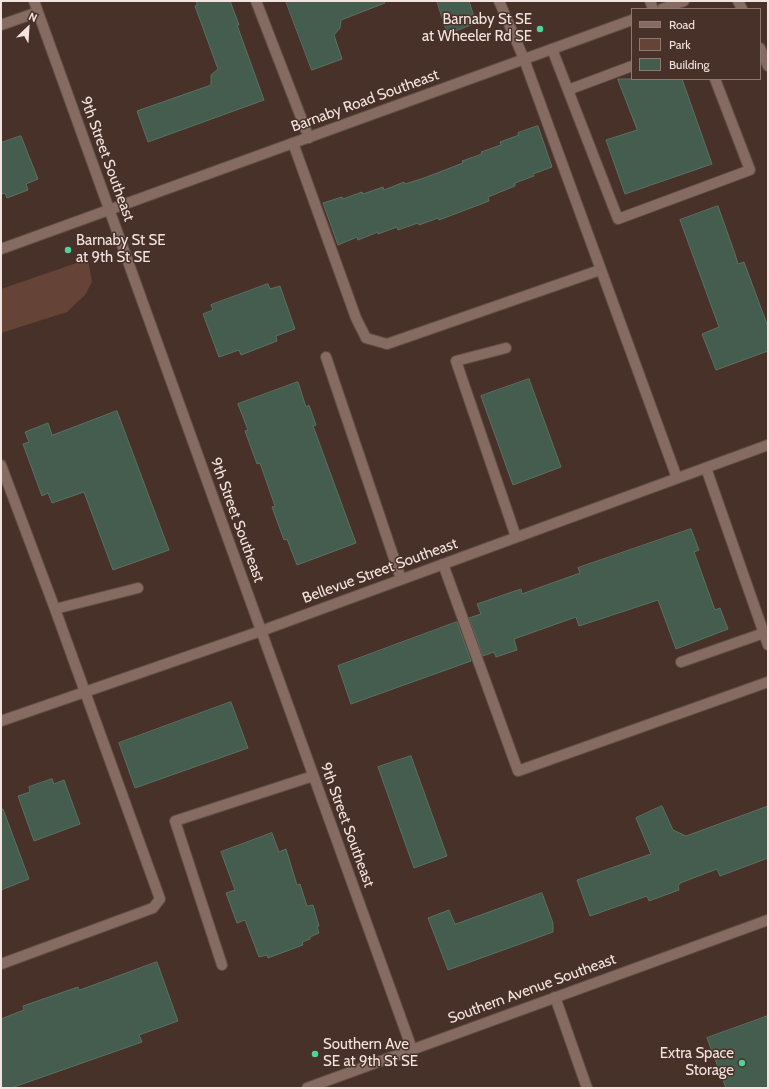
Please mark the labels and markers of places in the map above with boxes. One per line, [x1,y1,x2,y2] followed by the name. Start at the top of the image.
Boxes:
[422,11,532,46] place label: Barnaby St SE at Wheeler Rd SE
[535,24,545,34] marker: Barnaby St SE at Wheeler Rd SE
[76,232,166,267] place label: Barnaby St SE at 9th St SE
[63,245,73,255] marker: Barnaby St SE at 9th St SE
[323,1036,418,1071] place label: Southern Ave SE at 9th St SE
[660,1045,734,1080] place label: Extra Space Storage
[310,1049,320,1059] marker: Southern Ave SE at 9th St SE
[737,1058,747,1068] marker: Extra Space Storage

